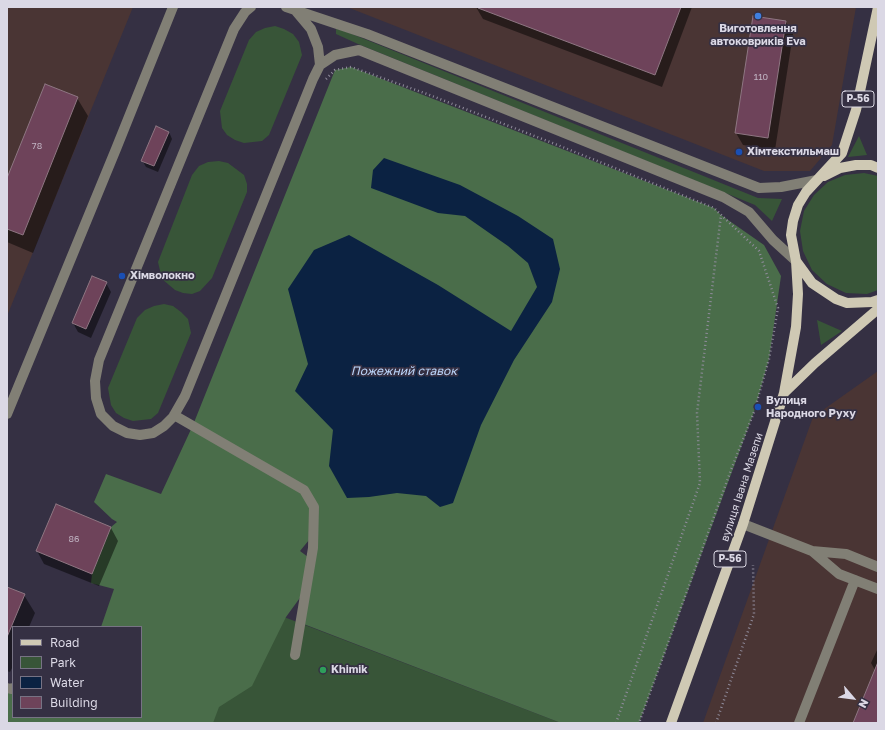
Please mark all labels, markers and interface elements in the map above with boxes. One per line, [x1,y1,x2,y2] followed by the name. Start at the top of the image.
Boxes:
[753,11,763,21] marker: Виготовлення автоковриків Eva
[710,22,806,48] place label: Виготовлення автоковриків Eva
[754,72,768,82] house number: 110
[842,91,874,107] road number: Р-56
[32,141,42,151] house number: 78
[747,145,839,159] place label: Хімтекстильмаш
[734,147,744,157] marker: Хімтекстильмаш
[130,269,195,283] place label: Хімволокно
[117,271,127,281] marker: Хімволокно
[351,364,457,378] water label: Пожежний ставок
[766,394,856,420] place label: Вулиця Народного Руху
[753,402,763,412] marker: Вулиця Народного Руху
[718,431,766,543] street label: вулиця Івана Мазепи
[69,534,79,544] house number: 86
[714,551,746,567] road number: Р-56
[12,626,142,718] legend
[50,635,79,650] text: Road
[50,655,76,670] text: Park
[331,663,368,677] place label: Khimik
[318,665,328,675] marker: Khimik
[50,675,84,690] text: Water
[833,678,873,718] north arrow
[50,695,98,710] text: Building
[856,697,872,711] text: N

